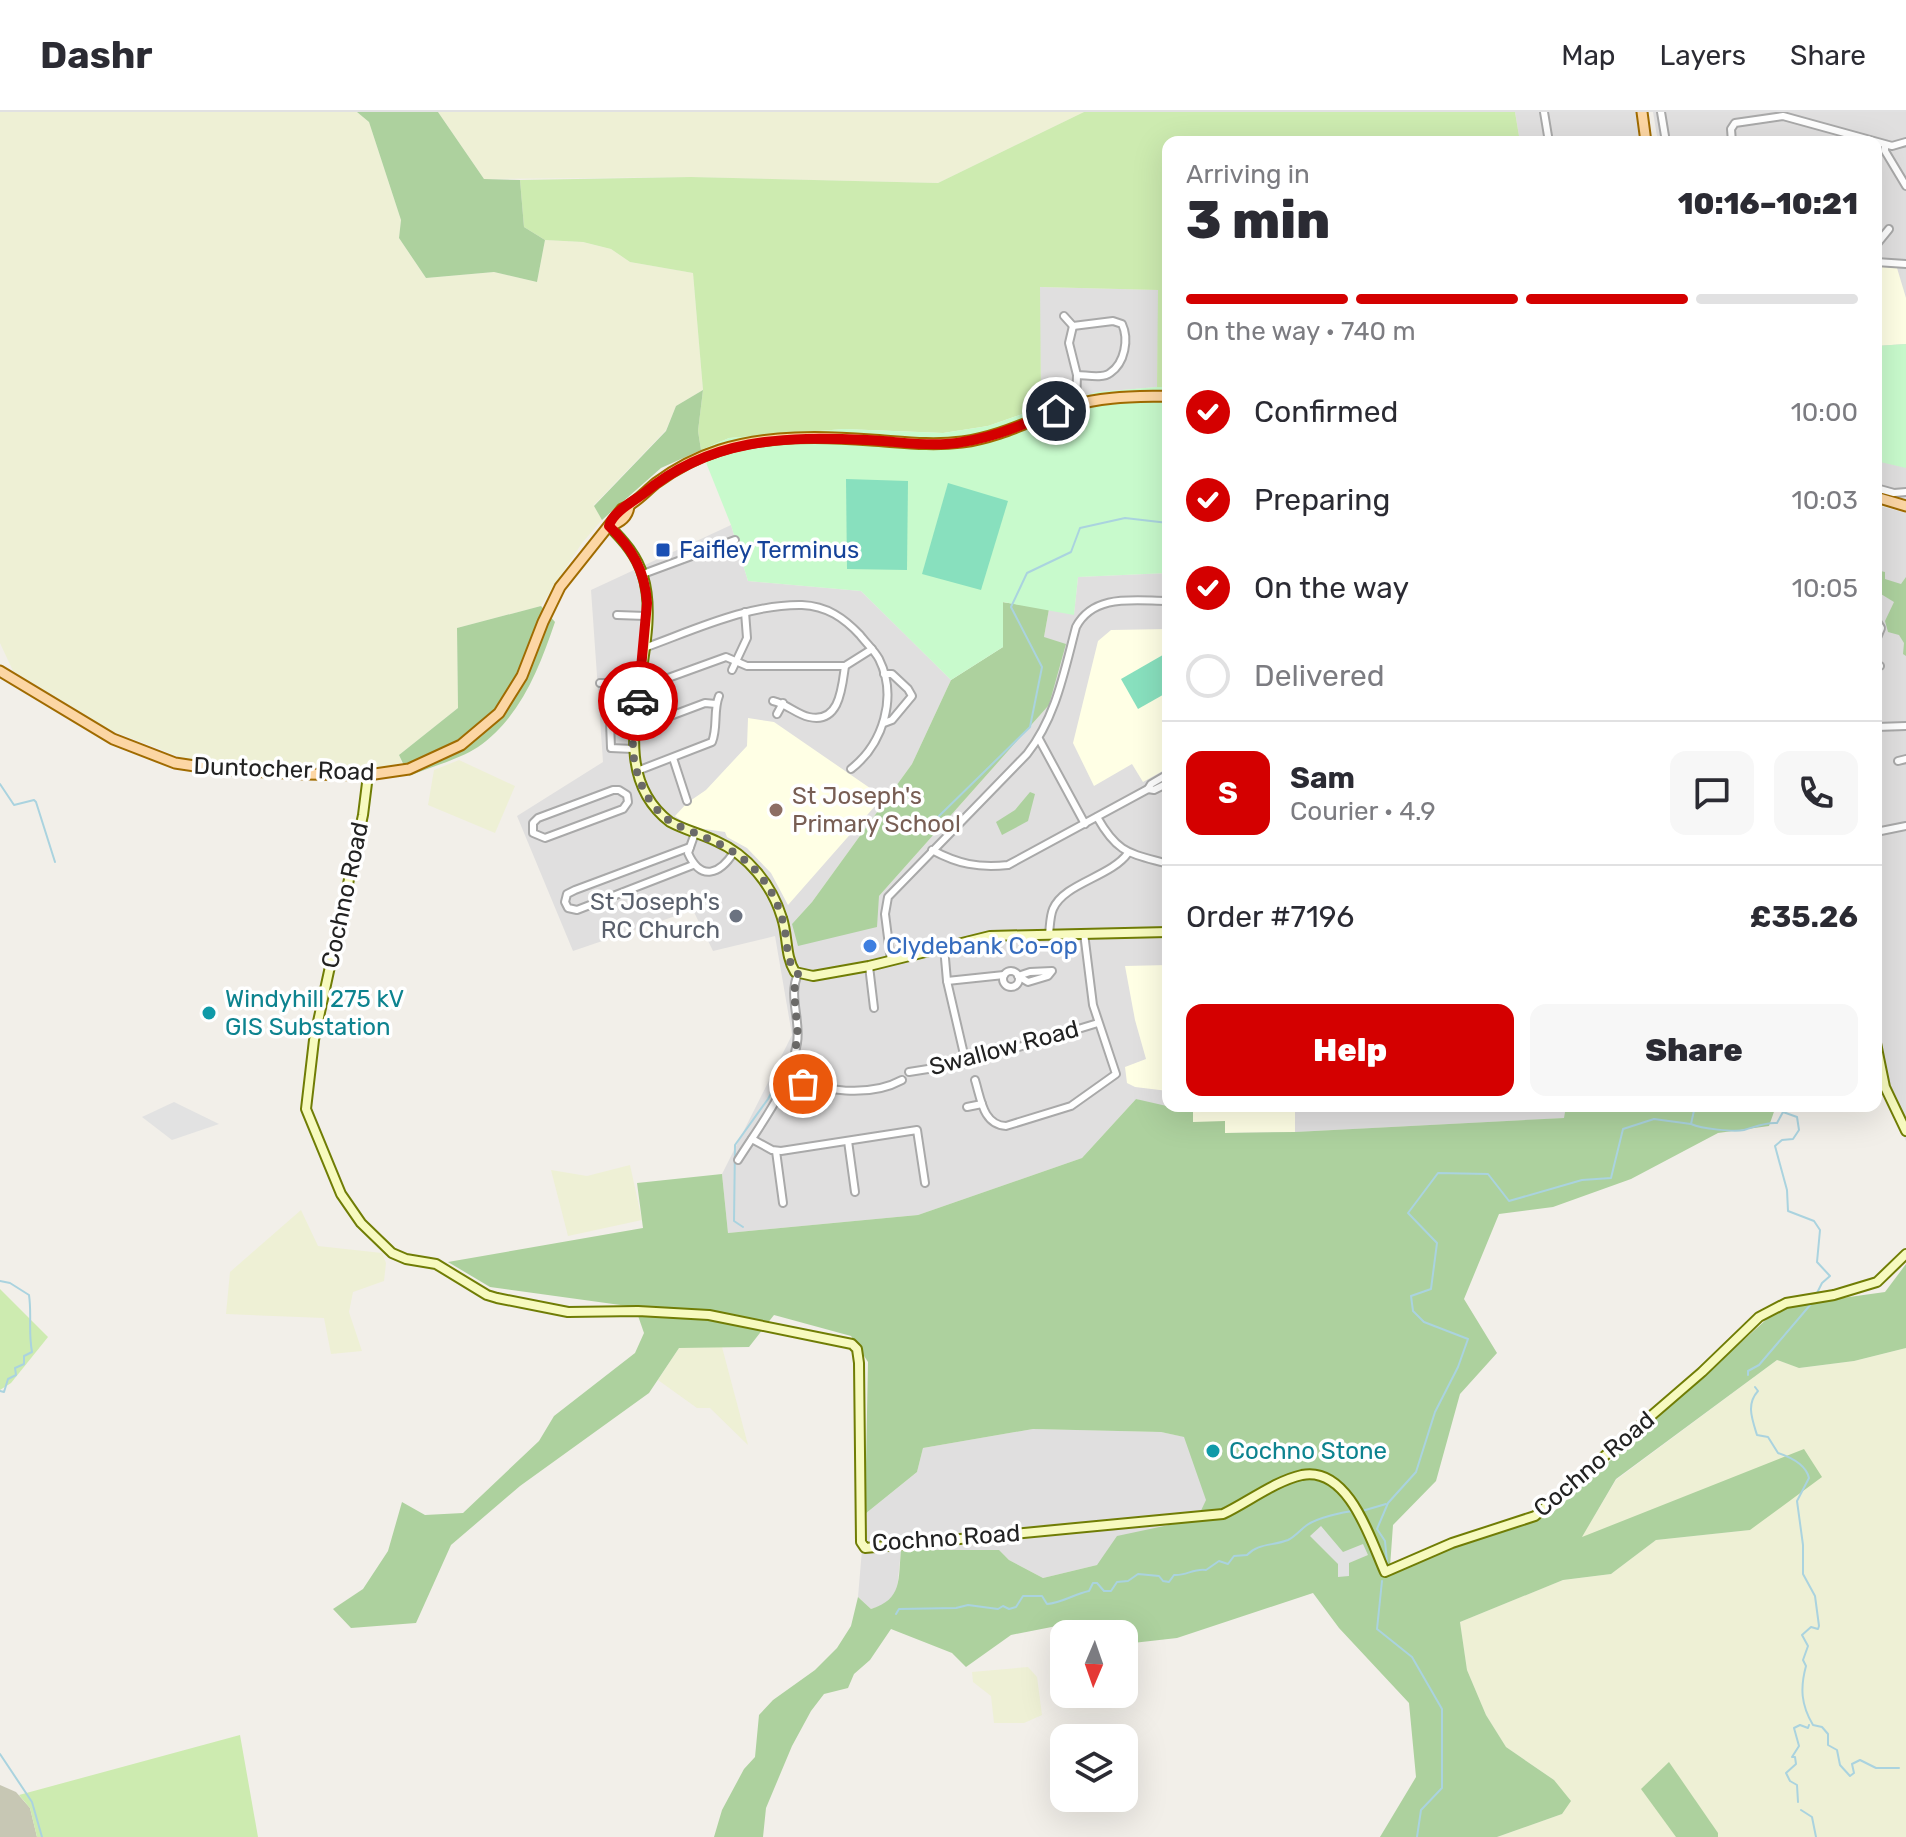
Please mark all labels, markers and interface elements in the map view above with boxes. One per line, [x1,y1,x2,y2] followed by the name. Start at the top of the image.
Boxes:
[40,32,153,78] text: Dashr
[1561,39,1616,72] text: Map
[1660,39,1746,72] text: Layers
[1790,39,1866,72] text: Share
[1186,159,1310,190] text: Arriving in
[1678,186,1858,222] text: 10:16–10:21
[1186,189,1330,251] text: 3 min
[1186,316,1416,347] text: On the way · 740 m
[1022,377,1090,445] pin
[1034,389,1078,433] icon: home
[1186,390,1230,434] icon: check
[1254,394,1398,430] text: Confirmed
[1791,397,1858,428] text: 10:00
[1186,478,1230,522] icon: check
[1254,482,1390,518] text: Preparing
[1792,485,1858,516] text: 10:03
[679,536,859,564] place label: Faifley Terminus
[654,541,672,559] marker: Faifley Terminus
[1186,566,1230,610] icon: check
[1254,570,1409,606] text: On the way
[1792,573,1858,604] text: 10:05
[1254,658,1385,694] text: Delivered
[598,661,678,741] courier
[616,679,660,723] icon: car
[1670,751,1754,835] button: chat
[1774,751,1858,835] button: phone
[193,752,375,786] street label: Duntocher Road
[1290,760,1355,796] text: Sam
[1218,775,1238,811] text: S
[792,782,961,838] place label: St Joseph's Primary School
[1290,796,1436,827] text: Courier · 4.9
[767,801,785,819] marker: St Joseph's Primary School
[316,819,374,971] street label: Cochno Road
[590,888,720,944] place label: St Joseph's RC Church
[1186,899,1354,935] text: Order #7196
[1750,899,1858,935] text: £35.26
[727,907,745,925] marker: St Joseph's RC Church
[886,932,1078,960] place label: Clydebank Co-op
[861,937,879,955] marker: Clydebank Co-op
[225,985,404,1041] place label: Windyhill 275 kV GIS Substation
[200,1004,218,1022] marker: Windyhill 275 kV GIS Substation
[1186,1004,1514,1096] button: Help
[1530,1004,1858,1096] button: Share
[926,1015,1082,1081] street label: Swallow Road
[769,1050,837,1118] pin
[781,1062,825,1106] icon: bag
[1528,1405,1660,1523] street label: Cochno Road
[1229,1437,1387,1465] place label: Cochno Stone
[1204,1442,1222,1460] marker: Cochno Stone
[871,1519,1021,1557] street label: Cochno Road
[1050,1620,1138,1708] north arrow
[1050,1620,1138,1812] map controls
[1050,1724,1138,1812] button: layers

